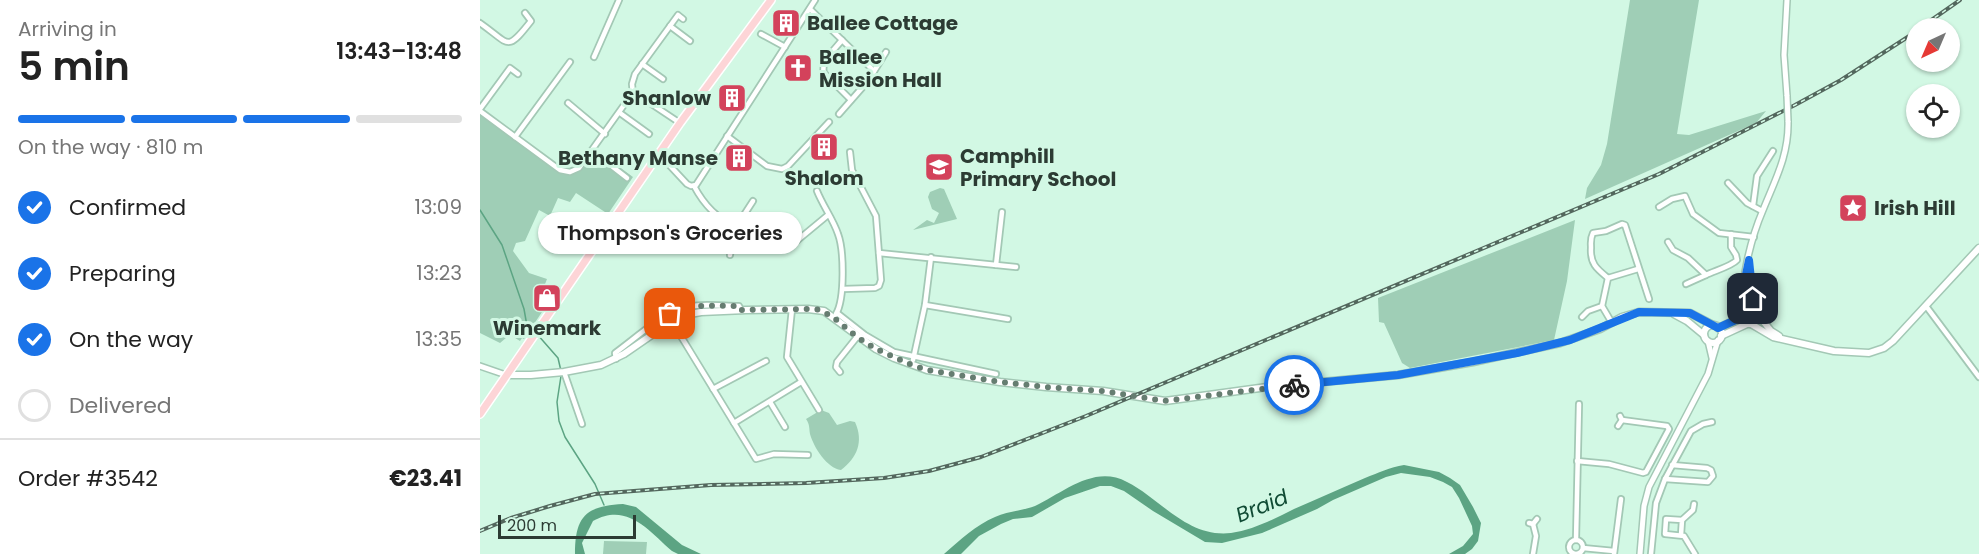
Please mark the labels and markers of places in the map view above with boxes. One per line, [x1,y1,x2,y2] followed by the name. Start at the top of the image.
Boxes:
[770,7,802,39] building icon: Ballee Cottage
[807,9,958,37] place label: Ballee Cottage
[819,43,942,94] place label: Ballee Mission Hall
[782,52,814,84] church icon: Ballee Mission Hall
[716,82,748,114] building icon: Shanlow
[622,84,712,112] place label: Shanlow
[808,131,840,163] building icon: Shalom
[723,142,755,174] building icon: Bethany Manse
[960,142,1116,193] place label: Camphill Primary School
[558,144,718,172] place label: Bethany Manse
[923,151,955,183] school or university icon: Camphill Primary School
[784,164,864,192] place label: Shalom
[1837,192,1869,224] place icon: Irish Hill
[1874,194,1956,222] place label: Irish Hill
[538,212,802,254] callout: Thompson's Groceries
[1727,273,1778,324] pin
[531,282,563,314] shop icon: Winemark
[644,288,695,339] pin
[493,314,602,342] place label: Winemark

